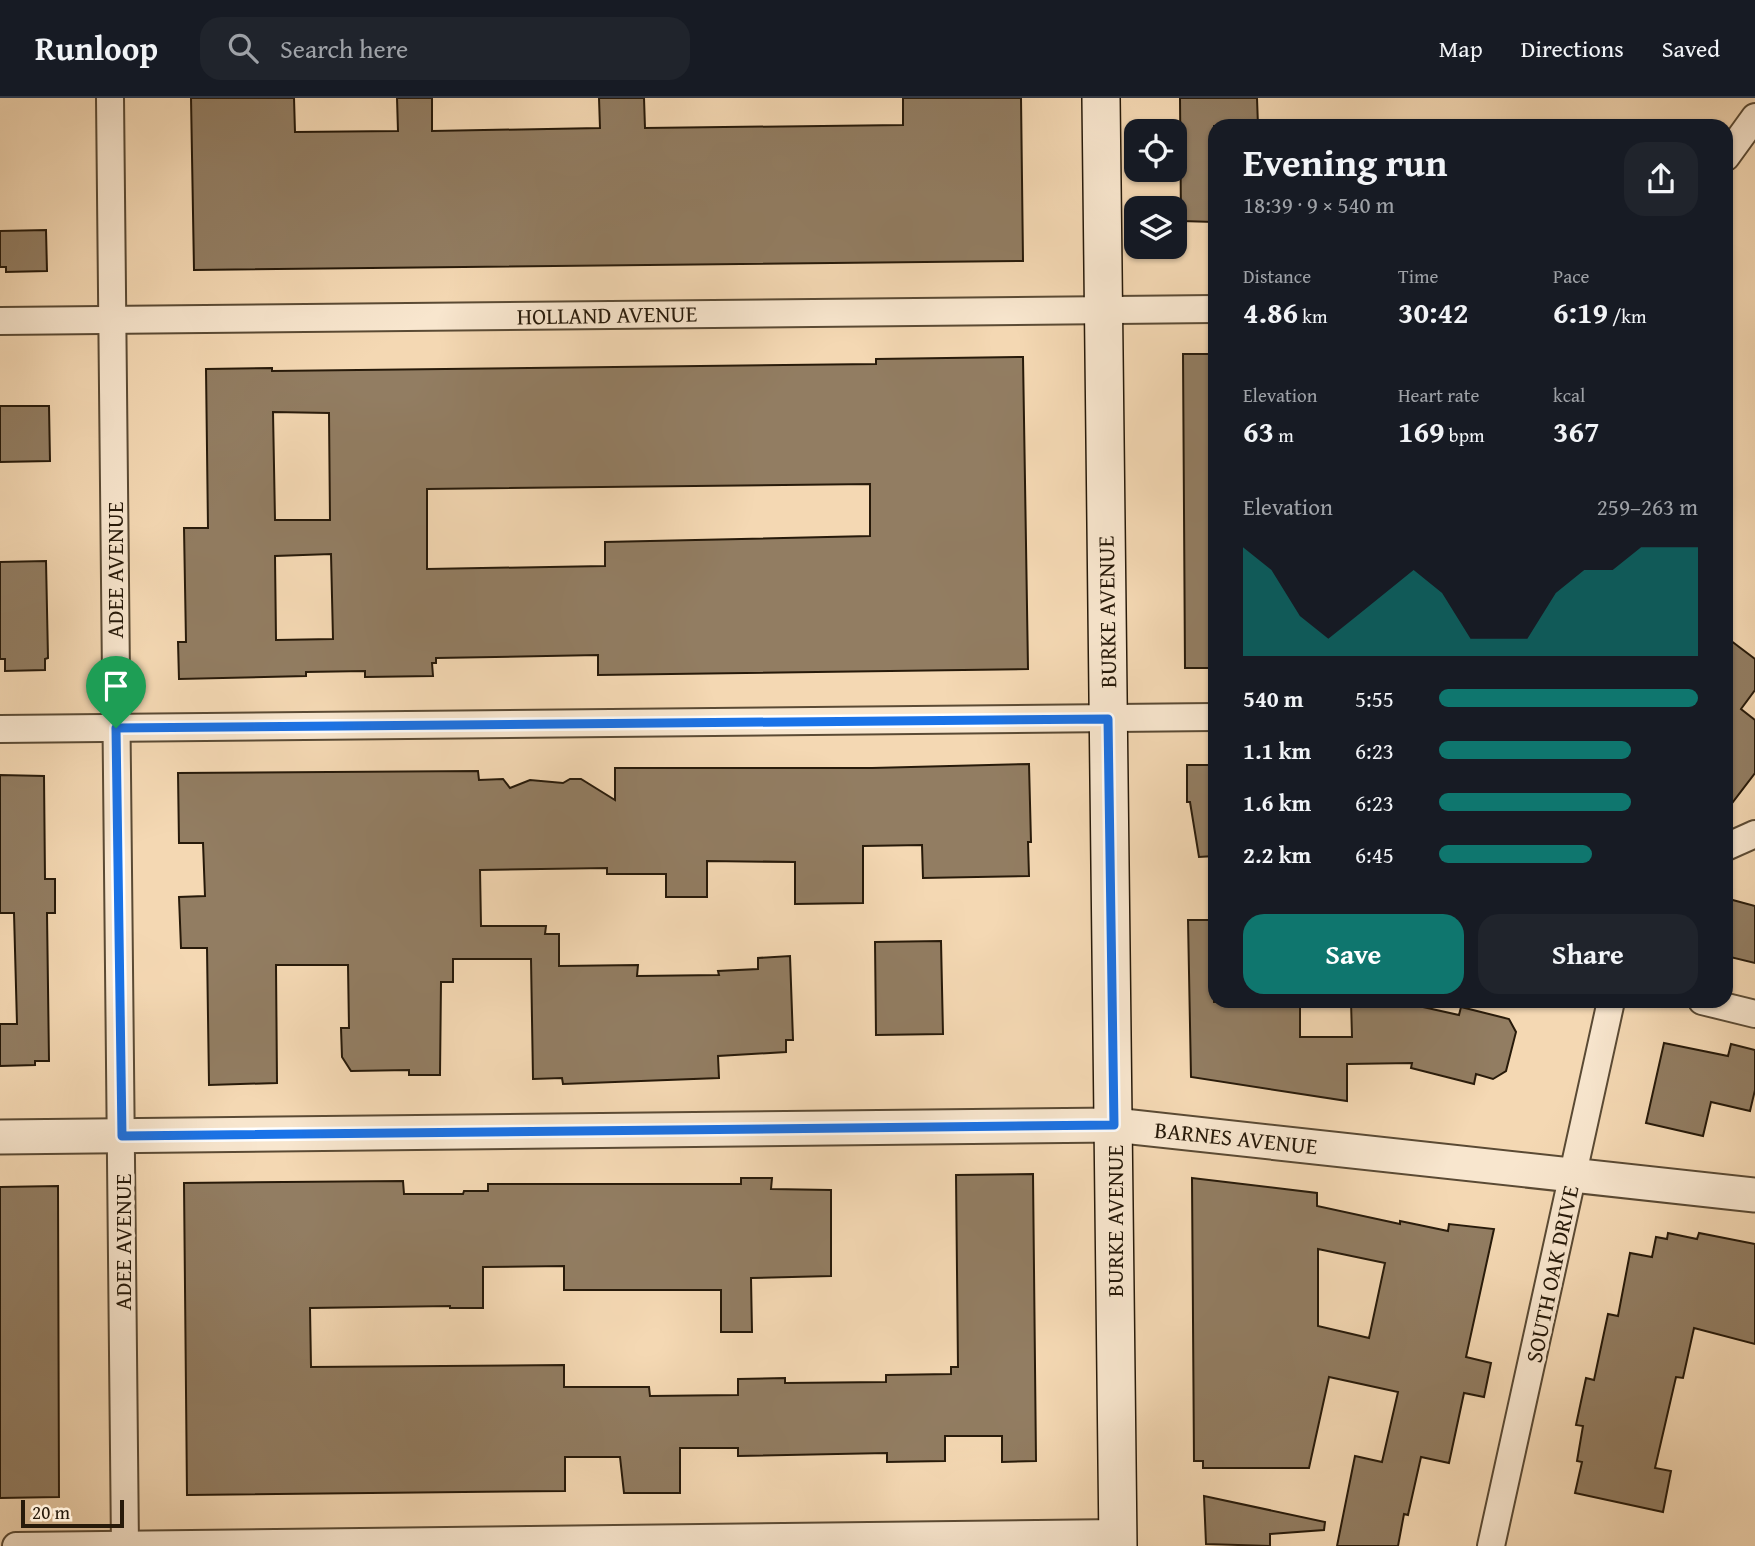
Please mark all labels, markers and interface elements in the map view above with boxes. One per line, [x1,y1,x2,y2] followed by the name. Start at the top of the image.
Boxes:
[200,17,690,80] search box
[35,24,158,72] text: Runloop
[224,29,262,67] icon: search
[280,29,408,68] text: Search here
[1439,31,1483,66] text: Map
[1521,31,1624,66] text: Directions
[1662,31,1720,66] text: Saved
[1124,119,1187,259] map controls
[1124,119,1187,182] button: locate
[1243,134,1447,190] text: Evening run
[1624,142,1698,216] button: share
[1243,188,1395,221] text: 18:39 · 9 × 540 m
[1124,196,1187,259] button: layers
[1243,262,1311,290] text: Distance
[1398,262,1438,290] text: Time
[1553,262,1590,290] text: Pace
[1243,290,1298,334] text: 4.86
[1398,290,1469,334] text: 30:42
[1553,290,1608,334] text: 6:19
[517,296,697,333] street label: HOLLAND AVENUE
[1298,302,1327,330] text: km
[1608,302,1646,330] text: /km
[1243,381,1317,409] text: Elevation
[1398,381,1479,409] text: Heart rate
[1553,381,1585,409] text: kcal
[1243,409,1274,453] text: 63
[1398,409,1445,453] text: 169
[1553,409,1600,453] text: 367
[1274,421,1294,449] text: m
[1445,421,1484,449] text: bpm
[1243,490,1333,523] text: Elevation
[1597,490,1698,523] text: 259–263 m
[98,502,131,638] street label: ADEE AVENUE
[1089,536,1124,688] street label: BURKE AVENUE
[86,656,146,728] pin
[97,667,135,705] icon: arrive
[1243,682,1304,715] text: 540 m
[1355,682,1394,715] text: 5:55
[1243,734,1311,767] text: 1.1 km
[1355,734,1394,767] text: 6:23
[1243,786,1311,819] text: 1.6 km
[1355,786,1394,819] text: 6:23
[1243,838,1311,871] text: 2.2 km
[1355,838,1394,871] text: 6:45
[1243,914,1464,994] button: Save
[1478,914,1698,994] button: Share
[1153,1113,1319,1162] street label: BARNES AVENUE
[1098,1145,1131,1297] street label: BURKE AVENUE
[106,1174,139,1310] street label: ADEE AVENUE
[1517,1182,1586,1366] street label: SOUTH OAK DRIVE
[21,1497,124,1529] scale bar
[32,1498,70,1526] text: 20 m

